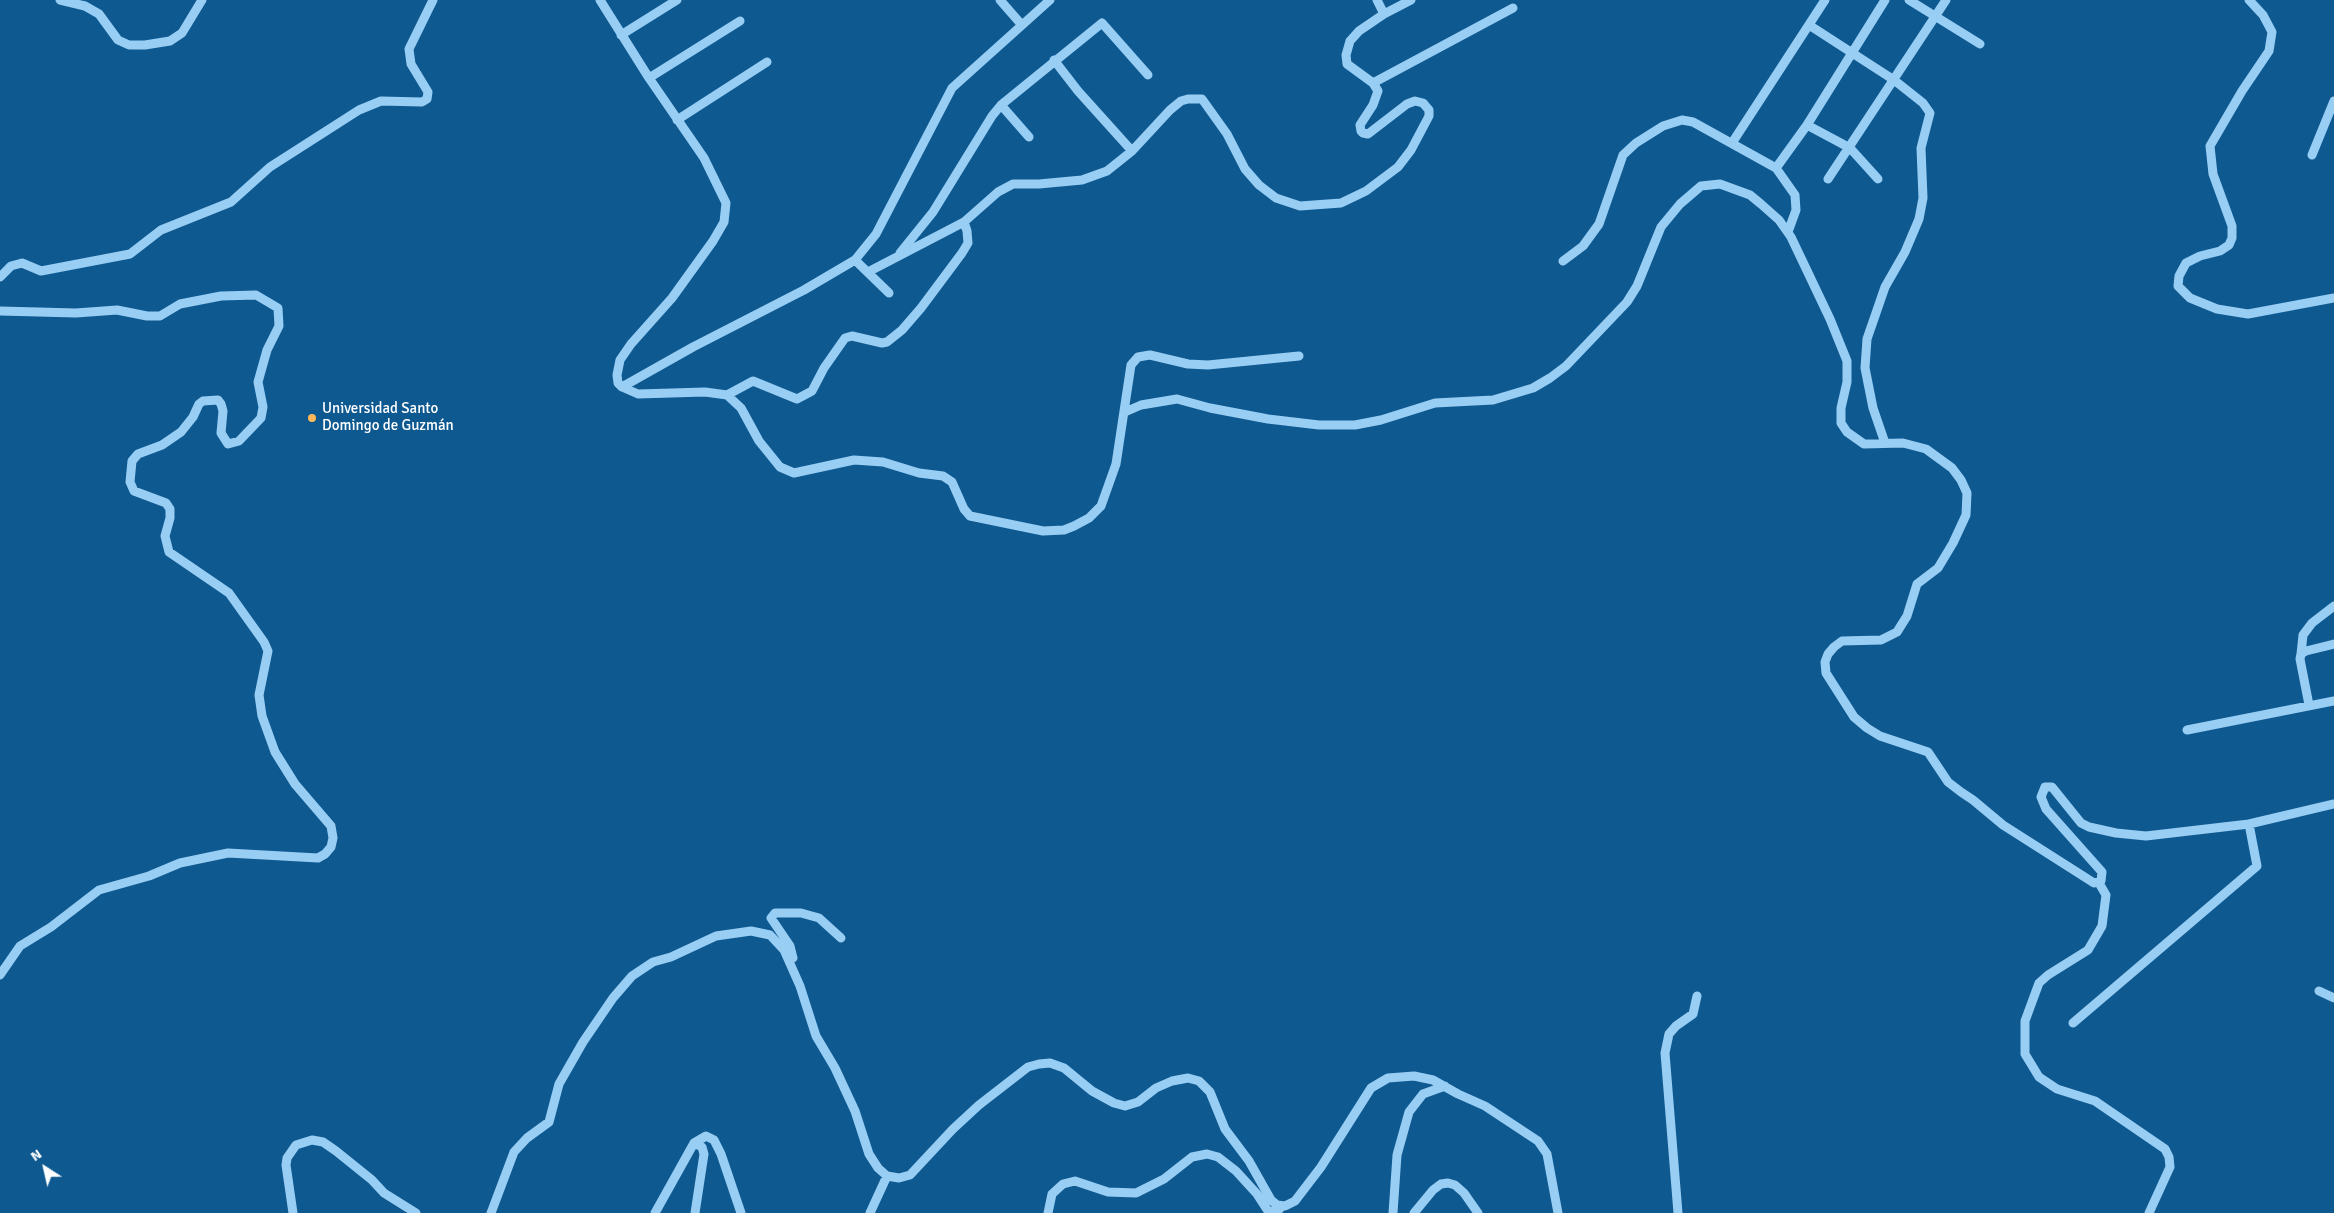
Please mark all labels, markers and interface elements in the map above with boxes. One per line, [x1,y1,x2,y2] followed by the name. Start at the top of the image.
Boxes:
[322,400,454,435] place label: Universidad Santo Domingo de Guzmán
[306,412,318,424] marker: Universidad Santo Domingo de Guzmán
[20,1143,70,1193] north arrow
[27,1146,45,1165] text: N

